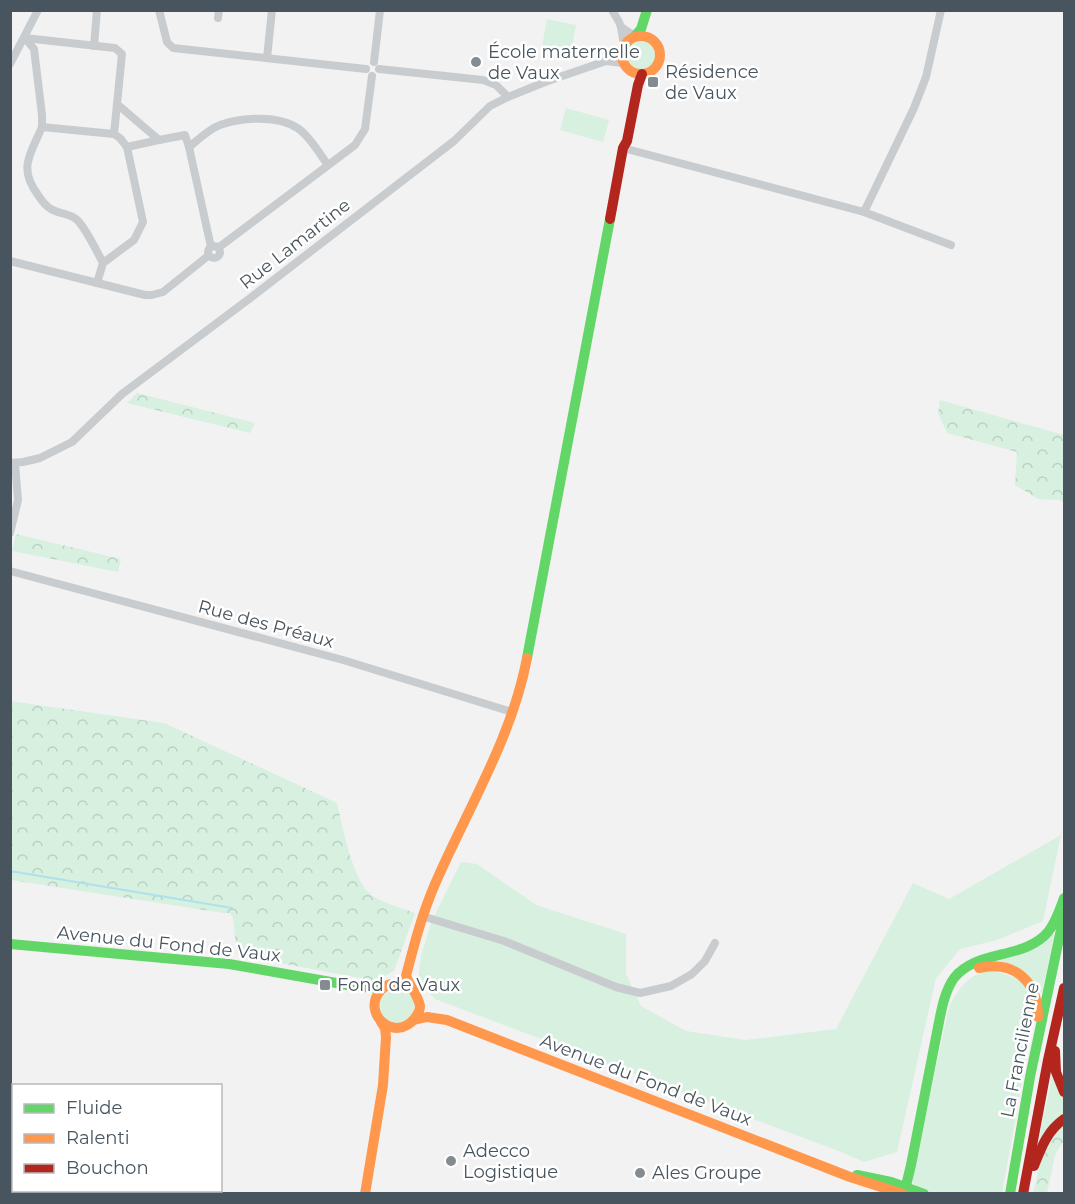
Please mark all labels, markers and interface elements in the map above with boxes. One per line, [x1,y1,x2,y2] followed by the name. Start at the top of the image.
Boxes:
[488,41,640,84] place label: École maternelle de Vaux
[469,55,483,69] marker: École maternelle de Vaux
[665,61,759,104] place label: Résidence de Vaux
[646,75,660,89] marker: Résidence de Vaux
[235,194,355,294] street label: Rue Lamartine
[196,595,337,653] street label: Rue des Préaux
[56,921,282,967] street label: Avenue du Fond de Vaux
[337,974,461,996] place label: Fond de Vaux
[318,978,332,992] marker: Fond de Vaux
[996,981,1044,1119] street label: La Francilienne
[537,1029,755,1131] street label: Avenue du Fond de Vaux
[12,1084,222,1192] legend
[66,1097,122,1119] text: Fluide
[66,1127,130,1149] text: Ralenti
[463,1140,558,1183] place label: Adecco Logistique
[444,1154,458,1168] marker: Adecco Logistique
[66,1157,149,1179] text: Bouchon
[652,1162,762,1184] place label: Ales Groupe
[633,1166,647,1180] marker: Ales Groupe

